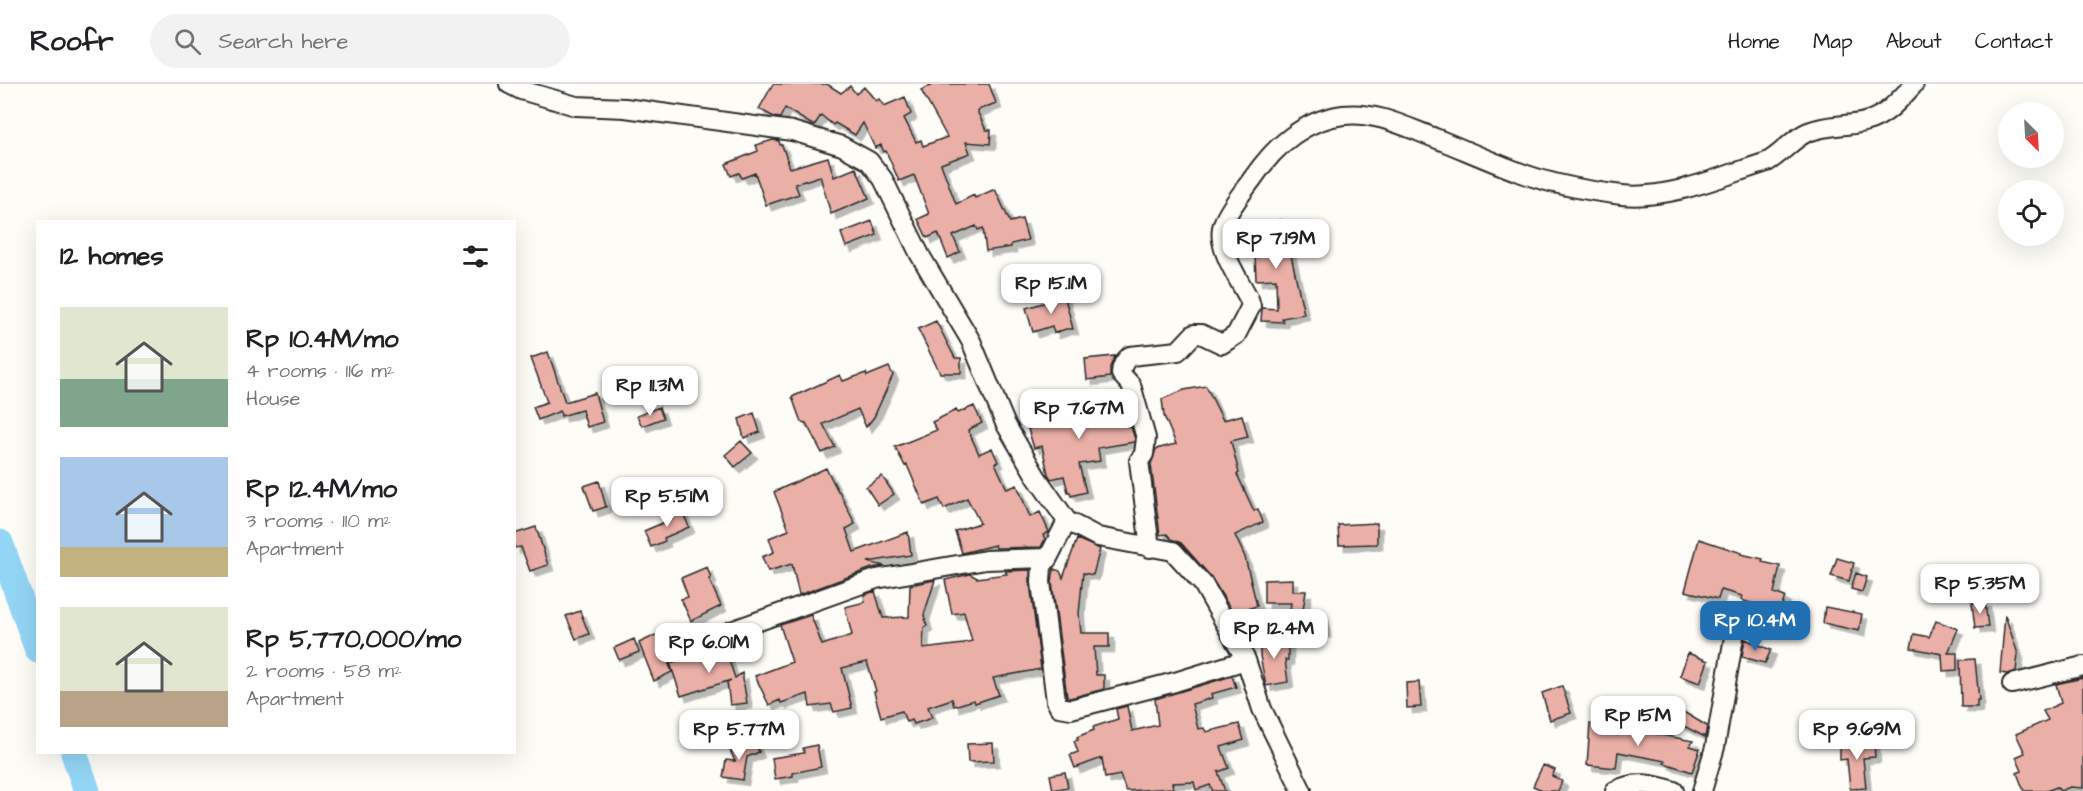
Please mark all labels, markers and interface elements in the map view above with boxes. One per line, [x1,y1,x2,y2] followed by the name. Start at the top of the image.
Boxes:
[150,14,570,68] search box
[30,22,114,61] text: Roofr
[171,25,204,58] icon: search
[219,26,348,57] text: Search here
[1728,27,1780,56] text: Home
[1813,27,1853,56] text: Map
[1886,27,1942,56] text: About
[1975,27,2053,56] text: Contact
[1998,102,2064,168] north arrow
[1998,102,2064,246] map controls
[1998,180,2064,246] button: locate
[1214,219,1338,270] pin: Rp 7.19M
[1236,224,1316,252] text: Rp 7.19M
[60,238,163,274] text: 12 homes
[459,240,492,273] icon: filters
[989,264,1113,315] pin: Rp 15.1M
[1015,269,1087,297] text: Rp 15.1M
[246,321,399,357] text: Rp 10.4M/mo
[108,331,180,403] icon: home
[246,357,394,385] text: 4 rooms · 116 m²
[588,366,712,417] pin: Rp 11.3M
[616,371,684,399] text: Rp 11.3M
[246,385,300,413] text: House
[1017,389,1141,440] pin: Rp 7.67M
[1034,394,1124,422] text: Rp 7.67M
[246,471,397,507] text: Rp 12.4M/mo
[605,477,729,528] pin: Rp 5.51M
[108,481,180,553] icon: home
[625,482,709,510] text: Rp 5.51M
[246,507,391,535] text: 3 rooms · 110 m²
[246,535,344,563] text: Apartment
[1918,564,2042,615] pin: Rp 5.35M
[1934,569,2026,597] text: Rp 5.35M
[1693,601,1817,652] pin: Rp 10.4M
[1714,606,1796,634] text: Rp 10.4M
[1212,609,1336,660] pin: Rp 12.4M
[1234,614,1314,642] text: Rp 12.4M
[246,621,461,657] text: Rp 5,770,000/mo
[647,623,771,674] pin: Rp 6.01M
[669,628,749,656] text: Rp 6.01M
[108,631,180,703] icon: home
[246,657,402,685] text: 2 rooms · 58 m²
[246,685,344,713] text: Apartment
[1589,696,1687,747] pin: Rp 15M
[1605,701,1671,729] text: Rp 15M
[677,710,801,761] pin: Rp 5.77M
[1795,710,1919,761] pin: Rp 9.69M
[693,715,785,743] text: Rp 5.77M
[1813,715,1901,743] text: Rp 9.69M

